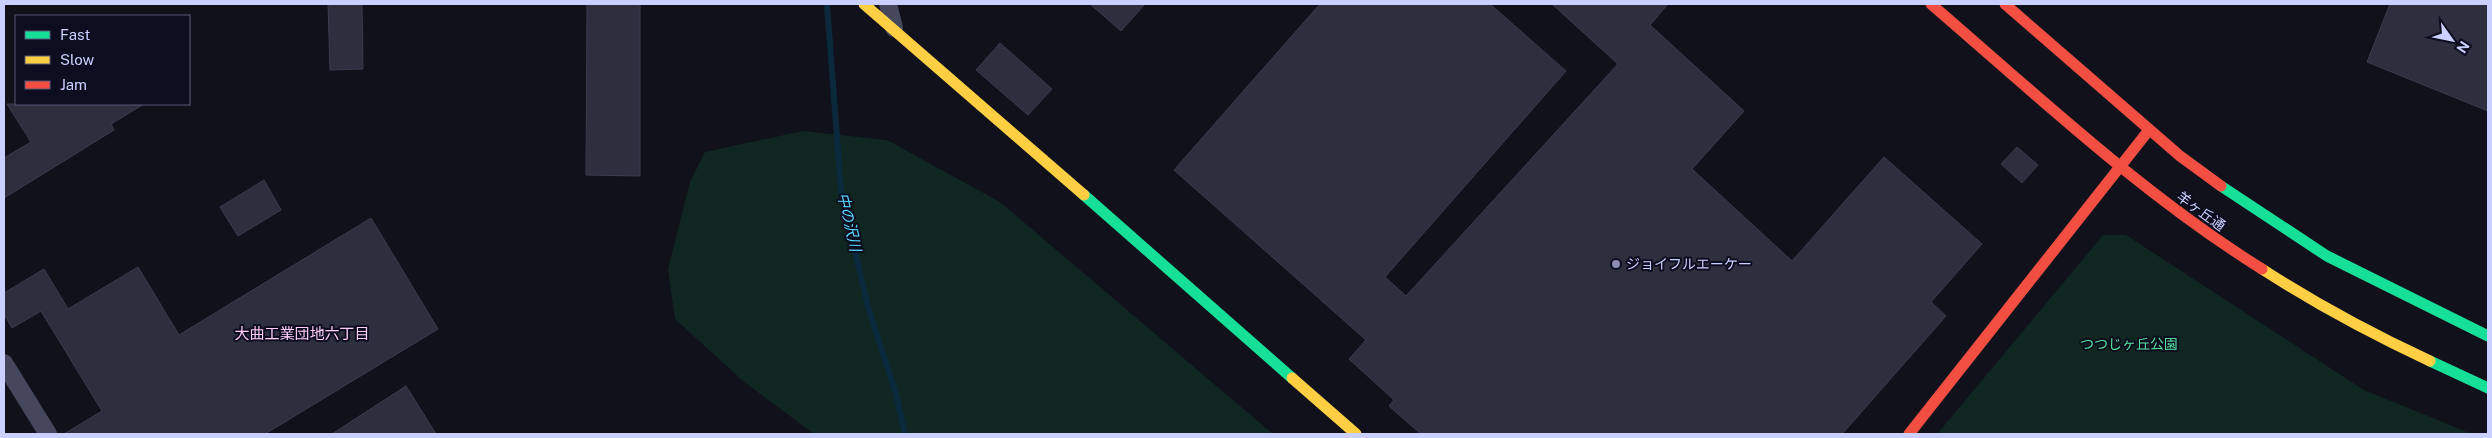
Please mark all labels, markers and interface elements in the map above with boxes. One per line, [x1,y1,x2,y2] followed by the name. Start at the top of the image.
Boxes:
[15,15,190,105] legend
[2427,15,2477,65] north arrow
[60,26,90,43] text: Fast
[2453,38,2473,56] text: N
[60,51,95,68] text: Slow
[60,76,87,93] text: Jam
[2174,188,2228,234] street label: 羊ヶ丘通
[834,191,865,255] water label: 中の沢川
[1626,256,1752,272] place label: ジョイフルエーケー
[1610,258,1622,270] marker: ジョイフルエーケー
[234,325,370,342] district label: 大曲工業団地六丁目
[2080,336,2178,352] park label: つつじヶ丘公園

